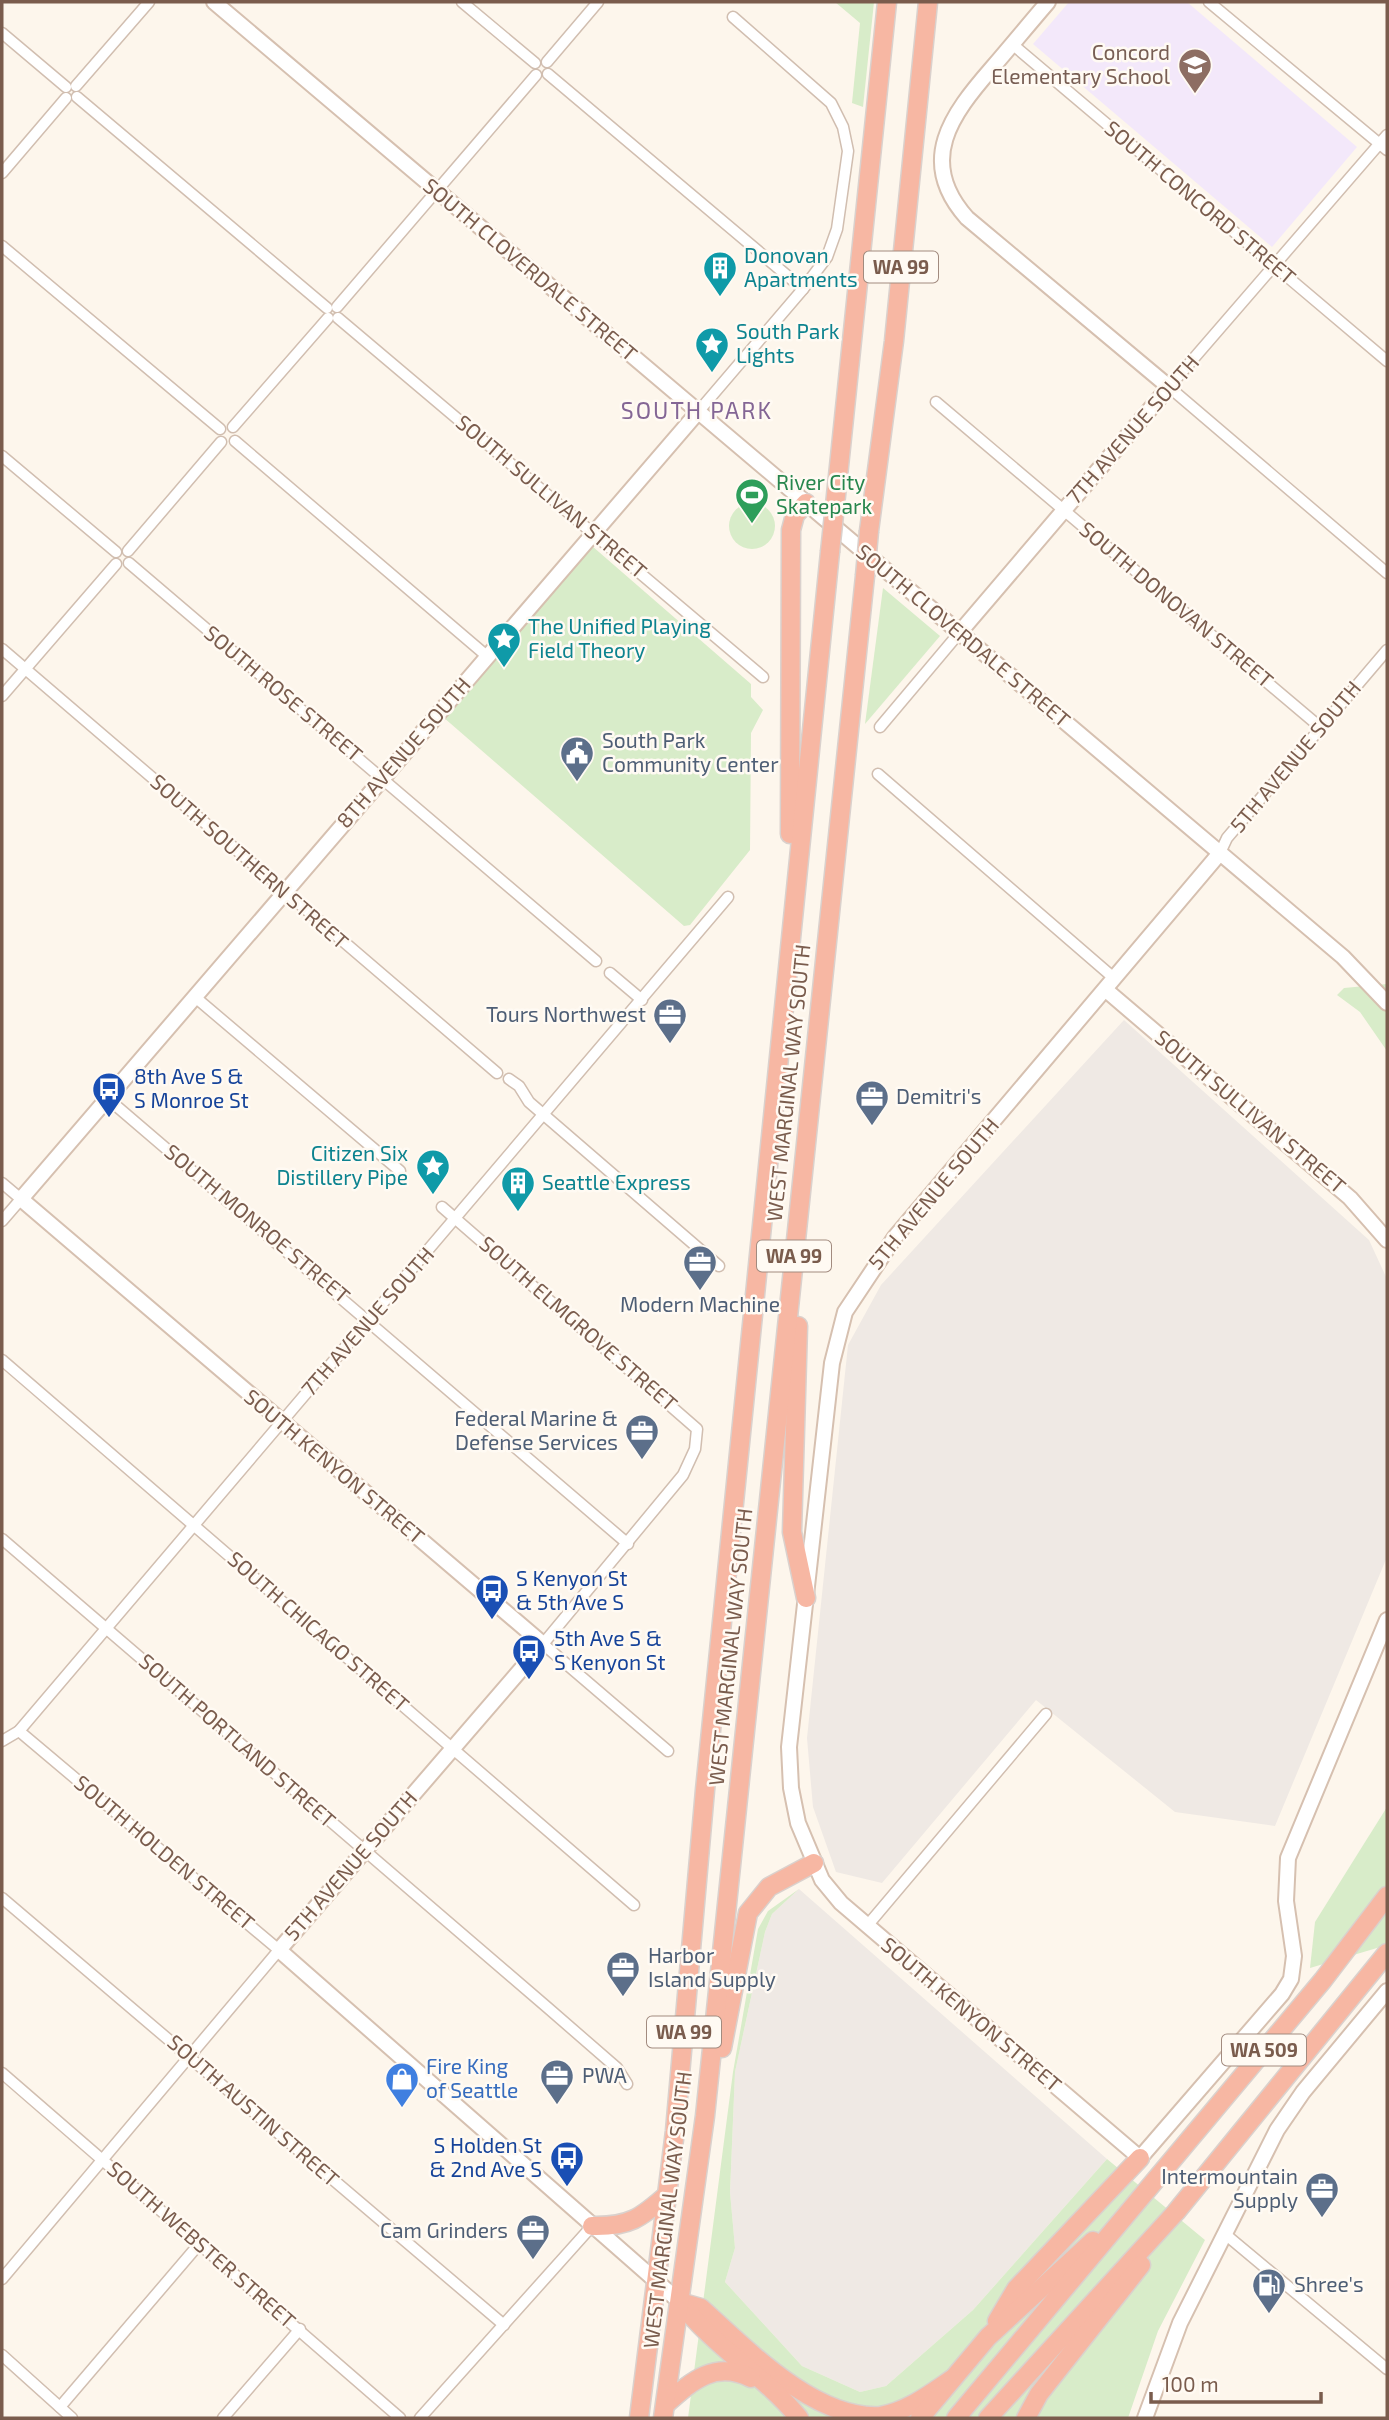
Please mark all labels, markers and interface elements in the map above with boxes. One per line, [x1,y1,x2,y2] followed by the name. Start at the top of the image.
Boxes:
[991,39,1171,88] place label: Concord Elementary School
[1176,46,1214,95] school or university icon: Concord Elementary School
[1100,115,1301,289] street label: SOUTH CONCORD STREET
[419,172,643,366] street label: SOUTH CLOVERDALE STREET
[744,242,858,291] place label: Donovan Apartments
[701,249,739,298] building icon: Donovan Apartments
[864,252,938,282] road number: WA 99
[736,318,840,367] place label: South Park Lights
[693,325,731,374] place icon: South Park Lights
[1060,349,1203,509] street label: 7TH AVENUE SOUTH
[621,396,773,424] district label: SOUTH PARK
[452,409,652,583] street label: SOUTH SULLIVAN STREET
[776,469,872,518] place label: River City Skatepark
[733,476,771,525] sports icon: River City Skatepark
[1075,516,1279,692] street label: SOUTH DONOVAN STREET
[852,538,1076,732] street label: SOUTH CLOVERDALE STREET
[528,613,711,662] place label: The Unified Playing Field Theory
[200,619,368,766] street label: SOUTH ROSE STREET
[485,620,523,669] place icon: The Unified Playing Field Theory
[331,672,475,832] street label: 8TH AVENUE SOUTH
[1224,675,1365,837] street label: 5TH AVENUE SOUTH
[602,727,779,776] place label: South Park Community Center
[558,734,596,783] public building icon: South Park Community Center
[146,768,354,954] street label: SOUTH SOUTHERN STREET
[760,943,815,1223] street label: WEST MARGINAL WAY SOUTH
[651,996,689,1045] office icon: Tours Northwest
[486,1001,646,1026] place label: Tours Northwest
[1151,1024,1351,1198] street label: SOUTH SULLIVAN STREET
[134,1063,249,1112] place label: 8th Ave S & S Monroe St
[90,1070,128,1119] bus stop icon: 8th Ave S & S Monroe St
[853,1078,891,1127] office icon: Demitri's
[896,1083,982,1108] place label: Demitri's
[862,1112,1003,1274] street label: 5TH AVENUE SOUTH
[160,1138,356,1308] street label: SOUTH MONROE STREET
[276,1140,408,1189] place label: Citizen Six Distillery Pipe
[414,1147,452,1196] place icon: Citizen Six Distillery Pipe
[499,1164,537,1213] building icon: Seattle Express
[542,1169,691,1194] place label: Seattle Express
[475,1230,683,1416] street label: SOUTH ELMGROVE STREET
[757,1240,831,1272] road number: WA 99
[295,1241,438,1401] street label: 7TH AVENUE SOUTH
[681,1243,719,1292] office icon: Modern Machine
[620,1291,780,1316] place label: Modern Machine
[240,1383,430,1549] street label: SOUTH KENYON STREET
[454,1405,618,1454] place label: Federal Marine & Defense Services
[623,1412,661,1461] office icon: Federal Marine & Defense Services
[702,1507,757,1787] street label: WEST MARGINAL WAY SOUTH
[223,1545,415,1716] street label: SOUTH CHICAGO STREET
[516,1565,628,1614] place label: S Kenyon St & 5th Ave S
[473,1572,511,1621] bus stop icon: S Kenyon St & 5th Ave S
[554,1625,666,1674] place label: 5th Ave S & S Kenyon St
[510,1632,548,1681] bus stop icon: 5th Ave S & S Kenyon St
[135,1648,341,1832] street label: SOUTH PORTLAND STREET
[70,1769,260,1935] street label: SOUTH HOLDEN STREET
[278,1785,422,1945] street label: 5TH AVENUE SOUTH
[877,1931,1067,2097] street label: SOUTH KENYON STREET
[648,1942,776,1991] place label: Harbor Island Supply
[604,1949,642,1998] office icon: Harbor Island Supply
[647,2016,721,2048] road number: WA 99
[163,2029,345,2191] street label: SOUTH AUSTIN STREET
[1222,2034,1306,2066] road number: WA 509
[426,2053,518,2102] place label: Fire King of Seattle
[538,2057,576,2106] office icon: PWA
[383,2060,421,2109] shop icon: Fire King of Seattle
[582,2062,627,2087] place label: PWA
[637,2070,696,2350] street label: WEST MARGINAL WAY SOUTH
[430,2132,542,2181] place label: S Holden St & 2nd Ave S
[548,2139,586,2188] bus stop icon: S Holden St & 2nd Ave S
[103,2155,301,2332] street label: SOUTH WEBSTER STREET
[1161,2163,1298,2212] place label: Intermountain Supply
[1303,2170,1341,2219] office icon: Intermountain Supply
[514,2212,552,2261] office icon: Cam Grinders
[380,2217,508,2242] place label: Cam Grinders
[1250,2266,1288,2315] fuel station icon: Shree's
[1294,2271,1364,2296] place label: Shree's
[1151,2360,1321,2404] scale bar
[1162,2371,1219,2396] text: 100 m

